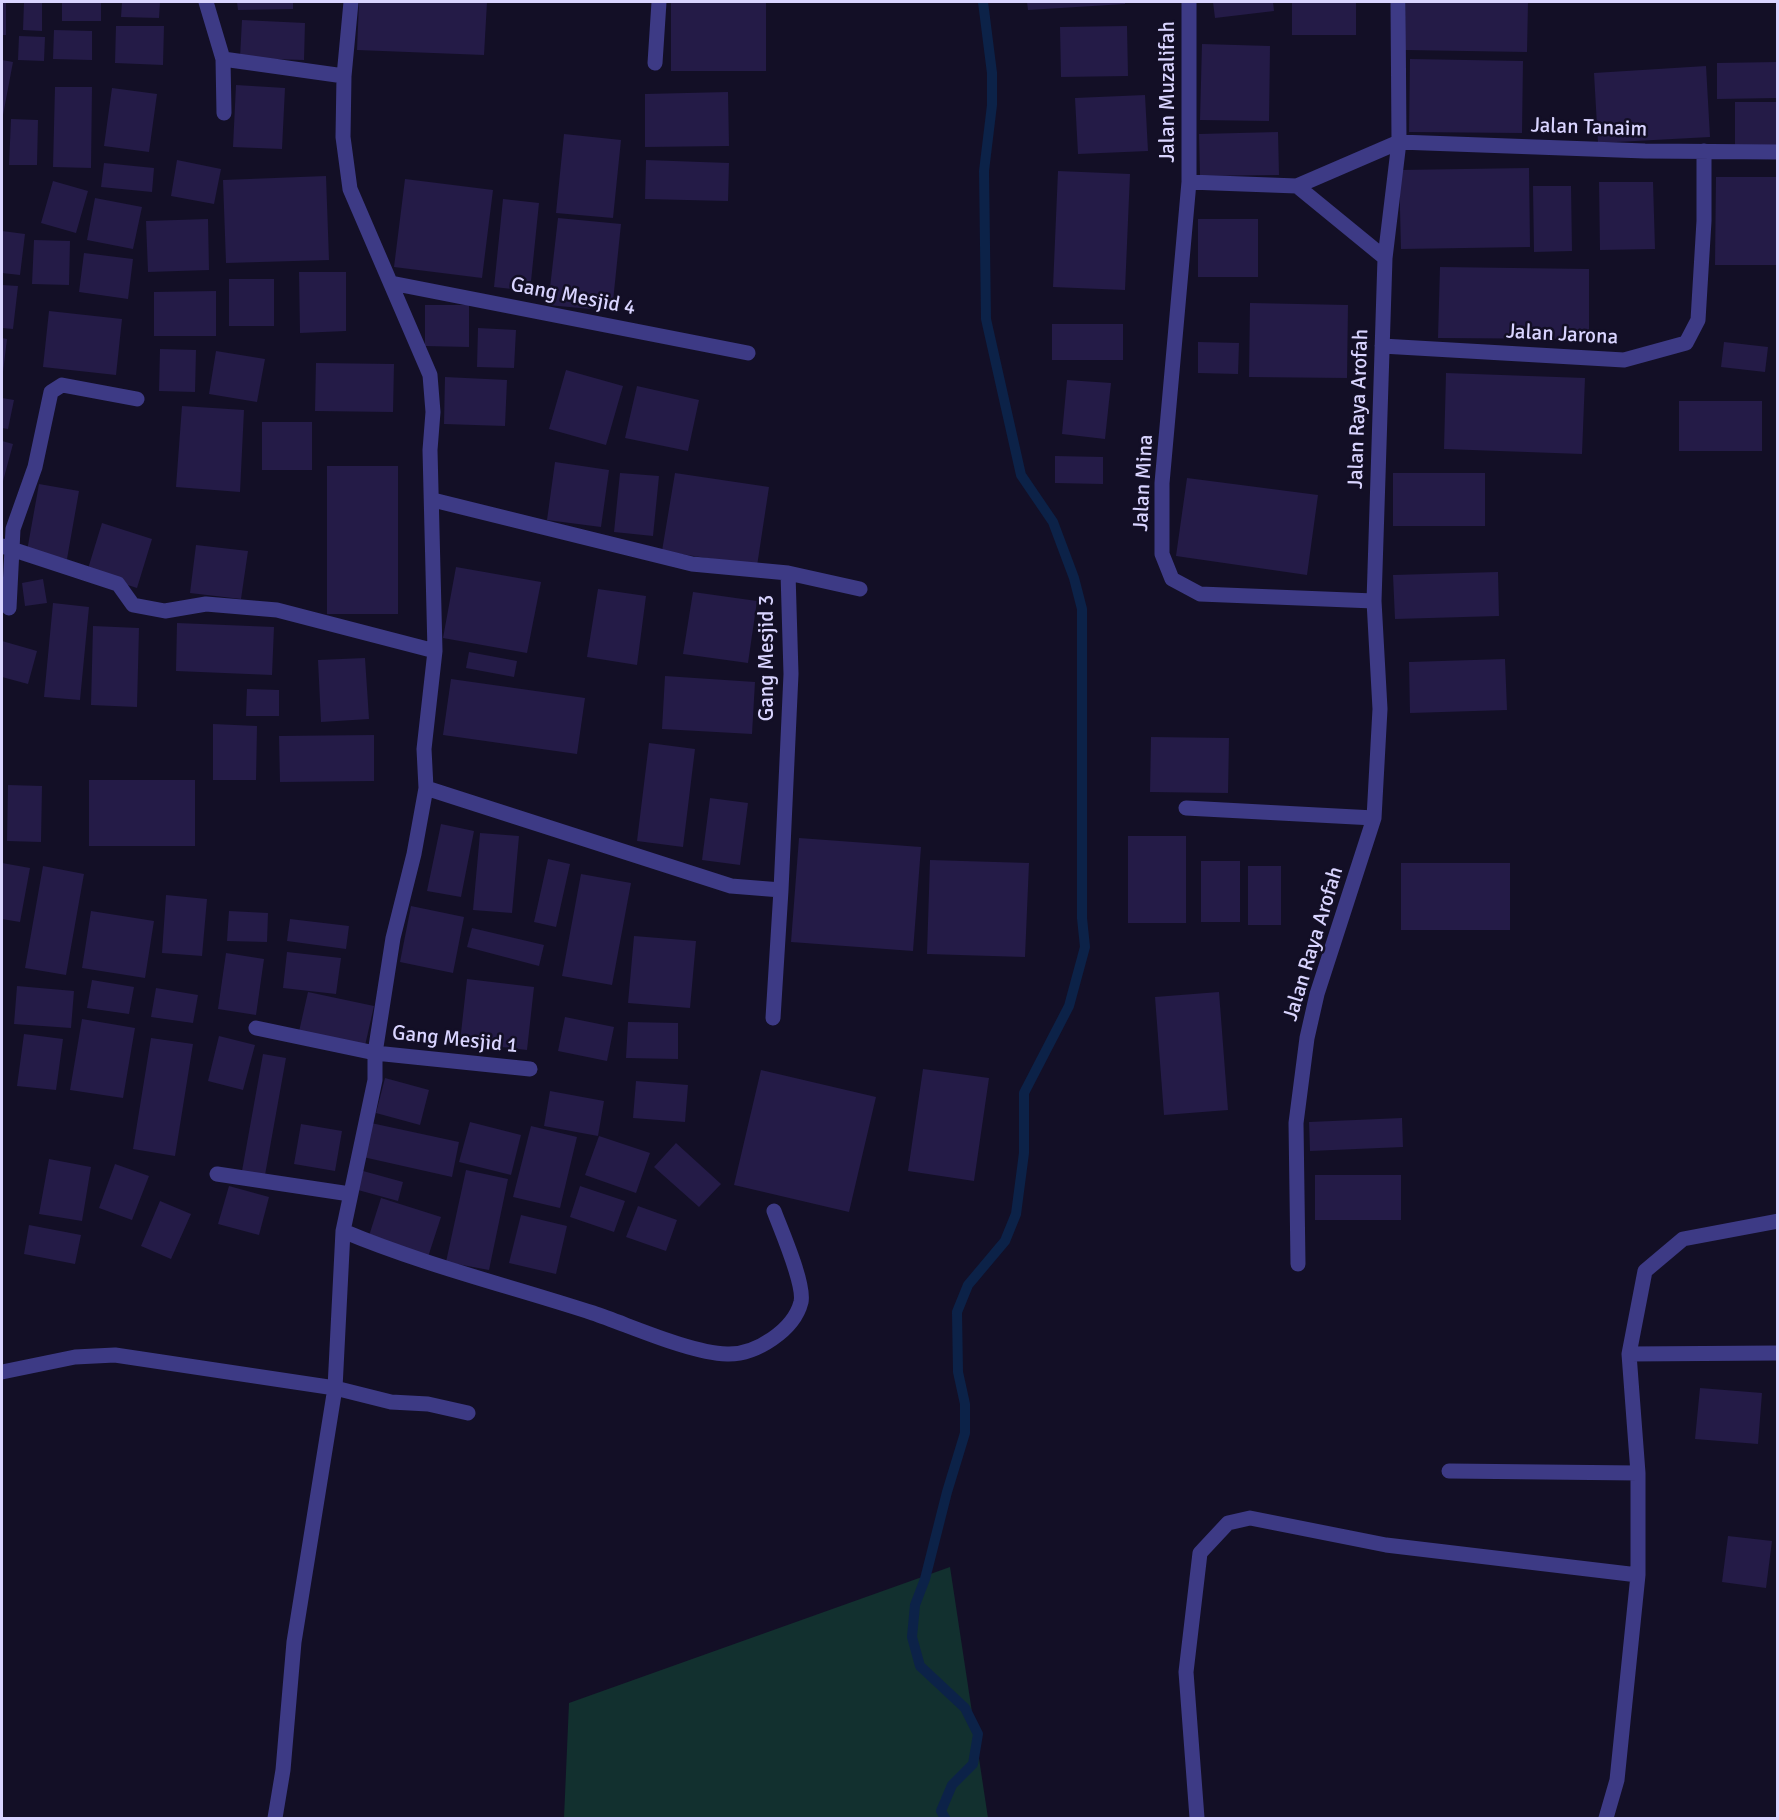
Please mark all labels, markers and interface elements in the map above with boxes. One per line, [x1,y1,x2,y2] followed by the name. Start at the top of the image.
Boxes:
[1155,21,1181,163] street label: Jalan Muzalifah
[1530,113,1648,143] street label: Jalan Tanaim
[508,273,638,321] street label: Gang Mesjid 4
[1505,319,1619,351] street label: Jalan Jarona
[1344,329,1374,489] street label: Jalan Raya Arofah
[1129,434,1159,532] street label: Jalan Mina
[754,595,780,721] street label: Gang Mesjid 3
[1279,864,1349,1024] street label: Jalan Raya Arofah
[391,1021,519,1059] street label: Gang Mesjid 1

